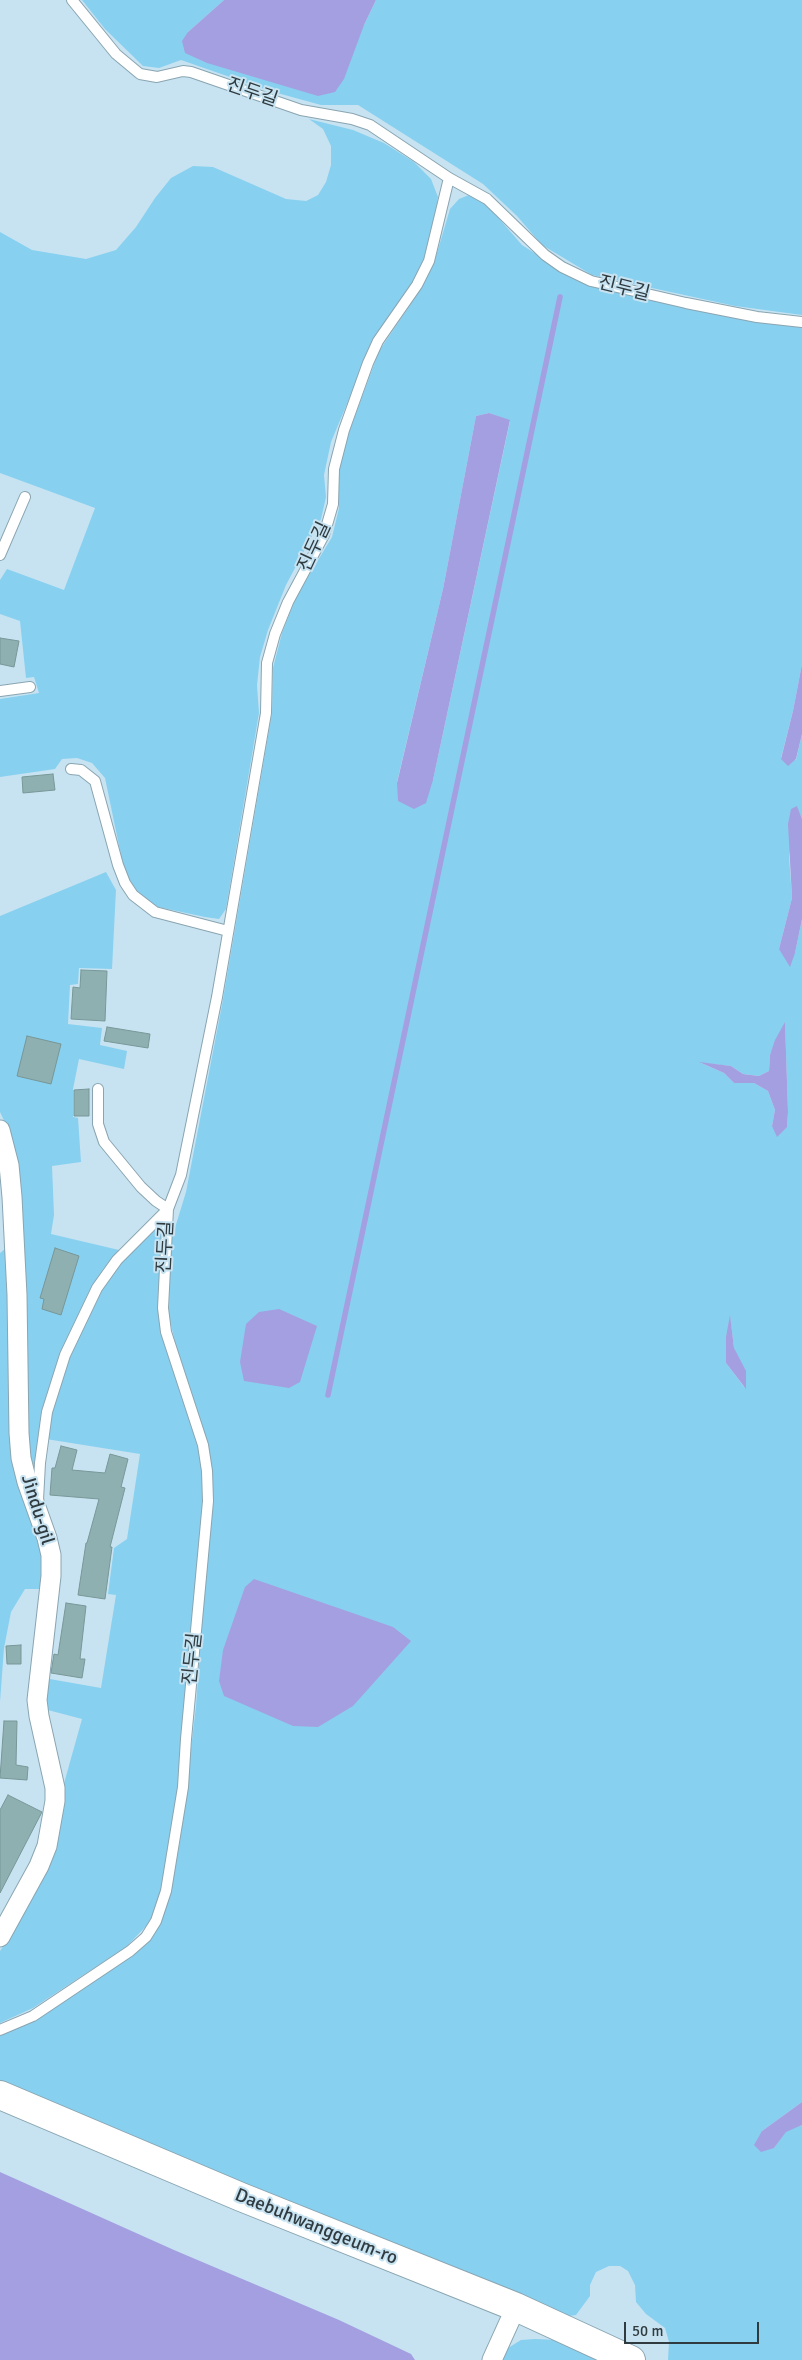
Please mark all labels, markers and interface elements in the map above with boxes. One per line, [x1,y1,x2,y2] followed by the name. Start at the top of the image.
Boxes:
[223,74,281,112] street label: 진두길
[596,272,652,306] street label: 진두길
[294,518,336,576] street label: 진두길
[153,1220,179,1274] street label: 진두길
[16,1472,58,1548] street label: Jindu-gil
[179,1632,207,1686] street label: 진두길
[231,2184,401,2270] street label: Daebuhwanggeum-ro
[627,2312,762,2344] scale bar
[632,2322,663,2340] text: 50 m

